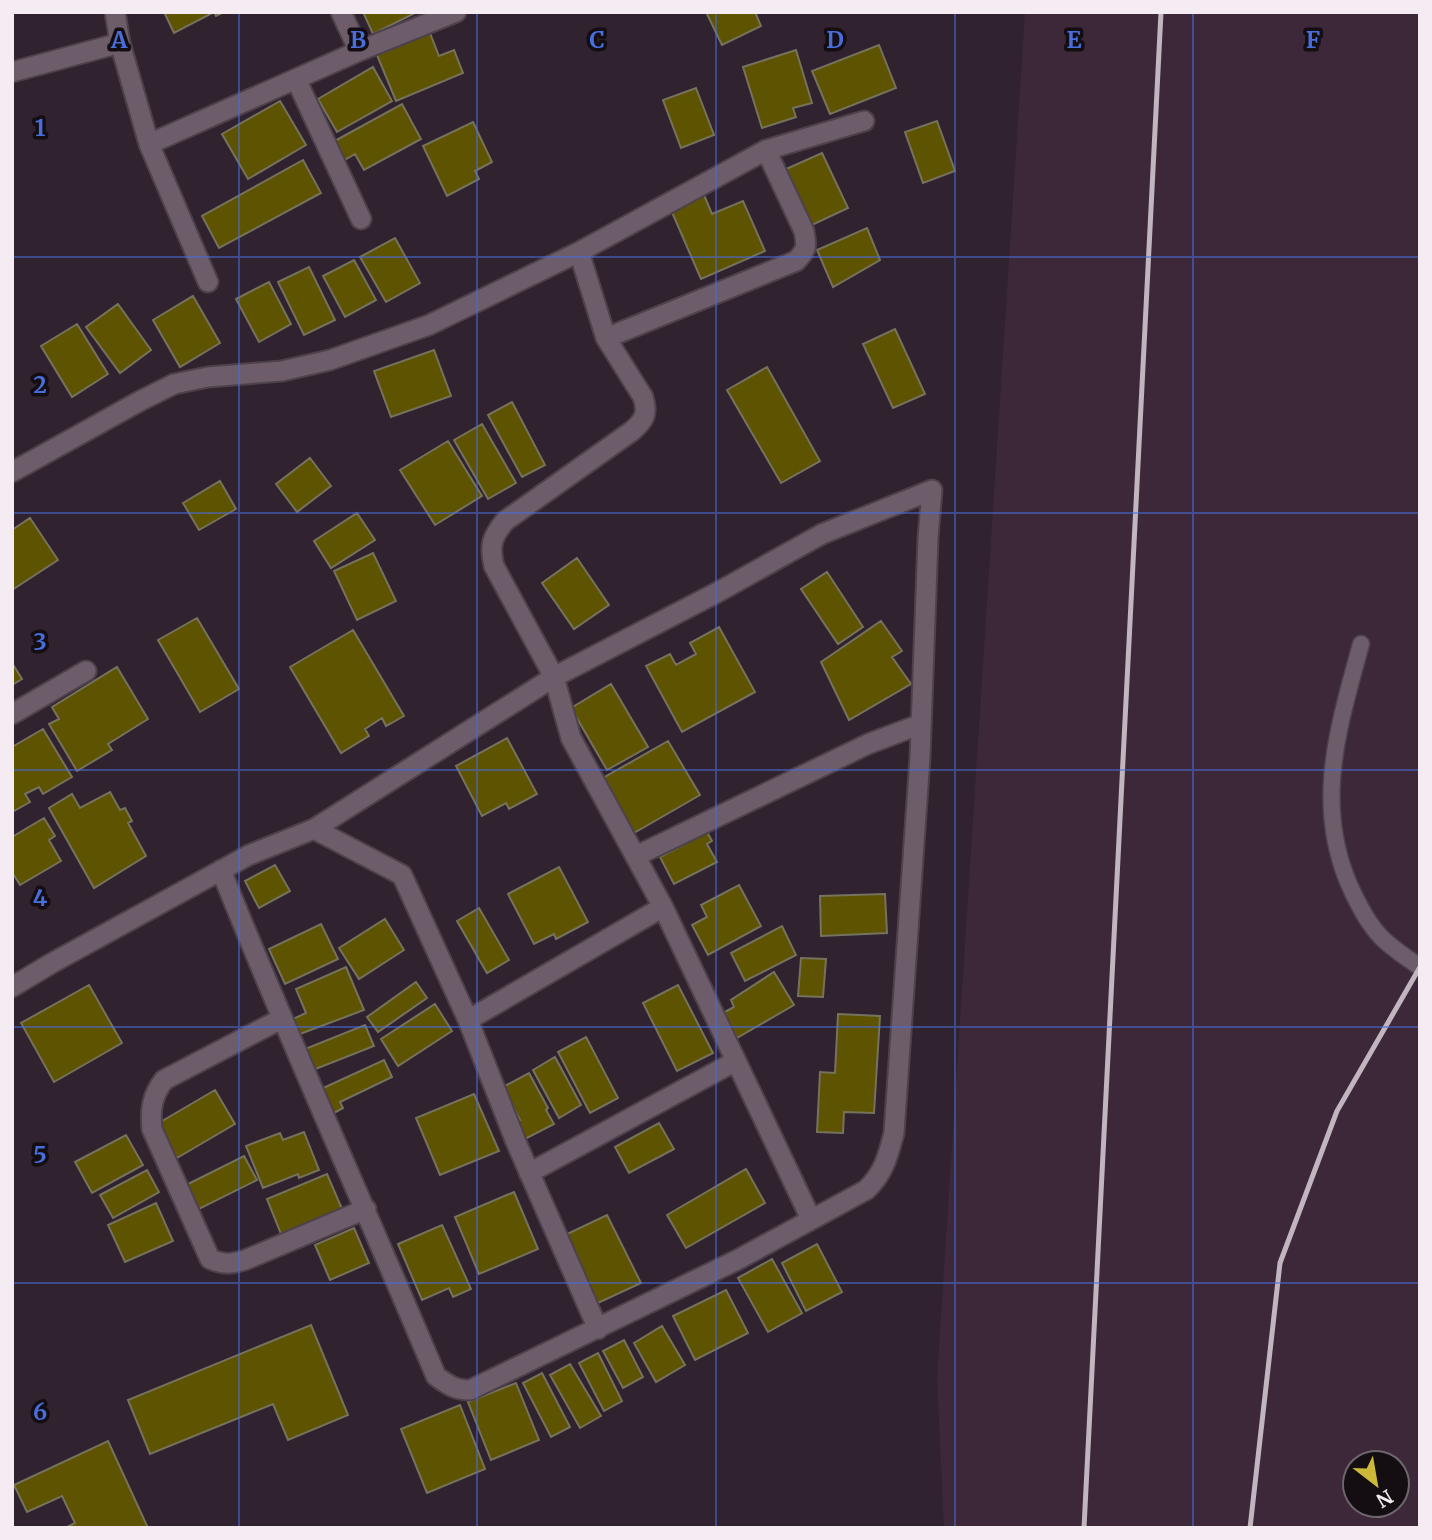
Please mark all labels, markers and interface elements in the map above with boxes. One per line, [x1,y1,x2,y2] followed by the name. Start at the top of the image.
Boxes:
[110,25,128,54] text: A
[350,25,366,54] text: B
[589,25,605,54] text: C
[826,25,844,54] text: D
[1066,25,1082,54] text: E
[1306,25,1320,54] text: F
[35,113,46,142] text: 1
[33,370,47,399] text: 2
[33,627,47,656] text: 3
[33,883,48,912] text: 4
[33,1140,47,1169] text: 5
[33,1397,47,1426] text: 6
[1341,1449,1411,1519] north arrow
[1372,1484,1397,1513] text: N

